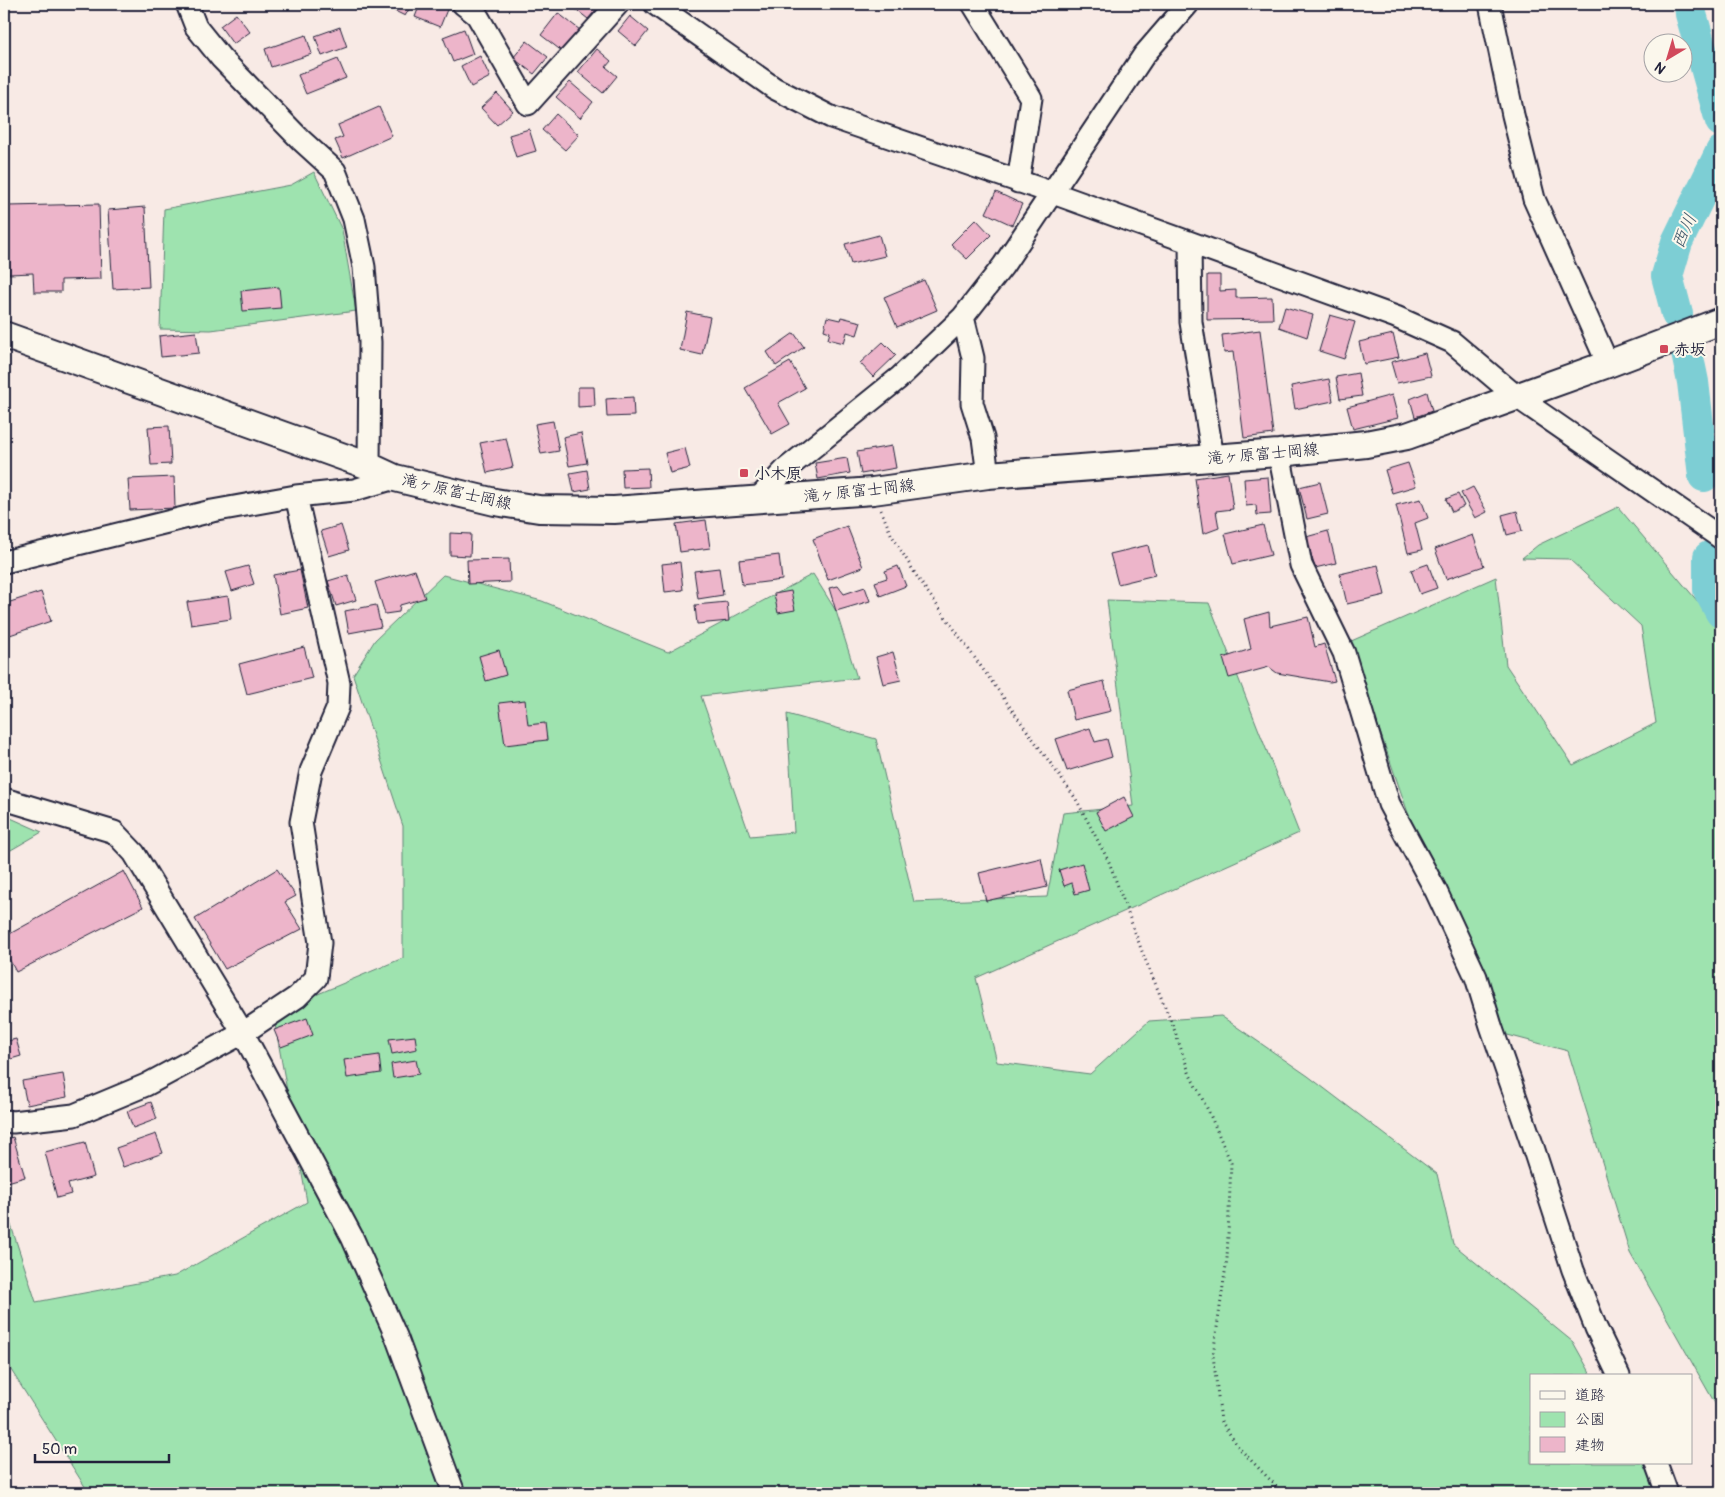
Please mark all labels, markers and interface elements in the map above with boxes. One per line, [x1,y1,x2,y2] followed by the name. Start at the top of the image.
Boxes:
[1642,32,1692,82] north arrow
[1651,58,1669,77] text: N
[1667,210,1702,252] water label: 西川
[1674,340,1706,360] place label: 赤坂
[1658,343,1670,355] marker: 赤坂
[1206,439,1320,469] street label: 滝ヶ原富士岡線
[754,464,802,484] place label: 小木原
[738,467,750,479] marker: 小木原
[400,470,514,514] street label: 滝ヶ原富士岡線
[802,475,916,507] street label: 滝ヶ原富士岡線
[1530,1374,1692,1464] legend
[1575,1386,1605,1405] text: 道路
[1575,1410,1605,1429] text: 公園
[35,1432,169,1464] scale bar
[1575,1436,1605,1455] text: 建物
[42,1440,77,1459] text: 50 m

